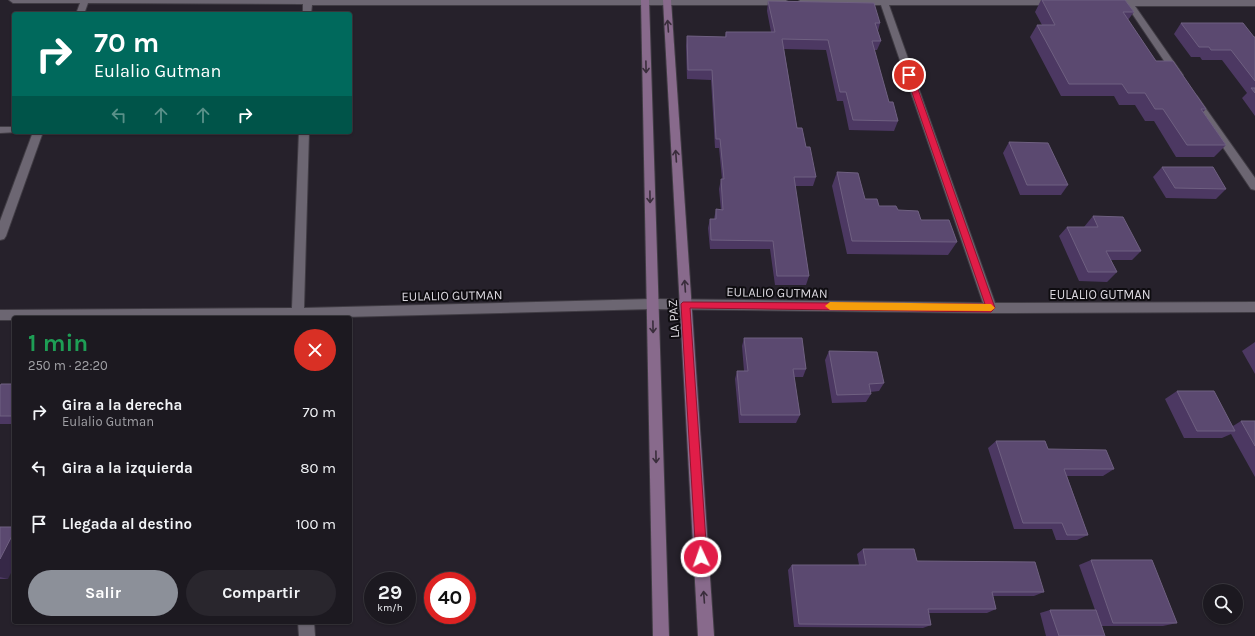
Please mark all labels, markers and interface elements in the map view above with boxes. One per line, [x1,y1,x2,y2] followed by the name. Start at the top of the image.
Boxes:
[665,20,672,33] one-way arrow
[94,26,159,59] text: 70 m
[28,28,80,80] icon: right
[892,58,926,92] pin
[94,60,221,82] text: Eulalio Gutman
[642,60,650,73] one-way arrow
[898,64,920,86] icon: arrive
[108,104,130,126] icon: left
[150,104,172,126] icon: ahead
[192,104,214,126] icon: ahead
[234,104,256,126] icon: right
[673,150,680,163] one-way arrow
[646,190,653,203] one-way arrow
[681,280,688,293] one-way arrow
[726,284,828,301] street label: EULALIO GUTMAN
[401,287,503,304] street label: EULALIO GUTMAN
[1049,287,1151,302] street label: EULALIO GUTMAN
[665,299,682,339] street label: LA PAZ
[649,320,657,333] one-way arrow
[28,329,88,357] text: 1 min
[294,329,336,371] button: close
[28,358,108,373] text: 250 m · 22:20
[62,396,182,414] text: Gira a la derecha
[28,401,50,423] icon: right
[302,403,336,421] text: 70 m
[62,414,154,429] text: Eulalio Gutman
[653,450,660,463] one-way arrow
[28,457,50,479] icon: left
[62,459,193,477] text: Gira a la izquierda
[300,459,336,477] text: 80 m
[28,513,50,535] icon: arrive
[62,515,192,533] text: Llegada al destino
[296,515,336,533] text: 100 m
[680,536,722,578] position arrow
[28,570,178,616] button: Salir
[186,570,336,616] button: Compartir
[424,572,476,624] speed limit sign: 40
[378,581,402,604] text: 29
[1203,584,1243,624] map controls
[1203,584,1243,624] button: search
[700,591,707,604] one-way arrow
[377,602,403,614] text: km/h

